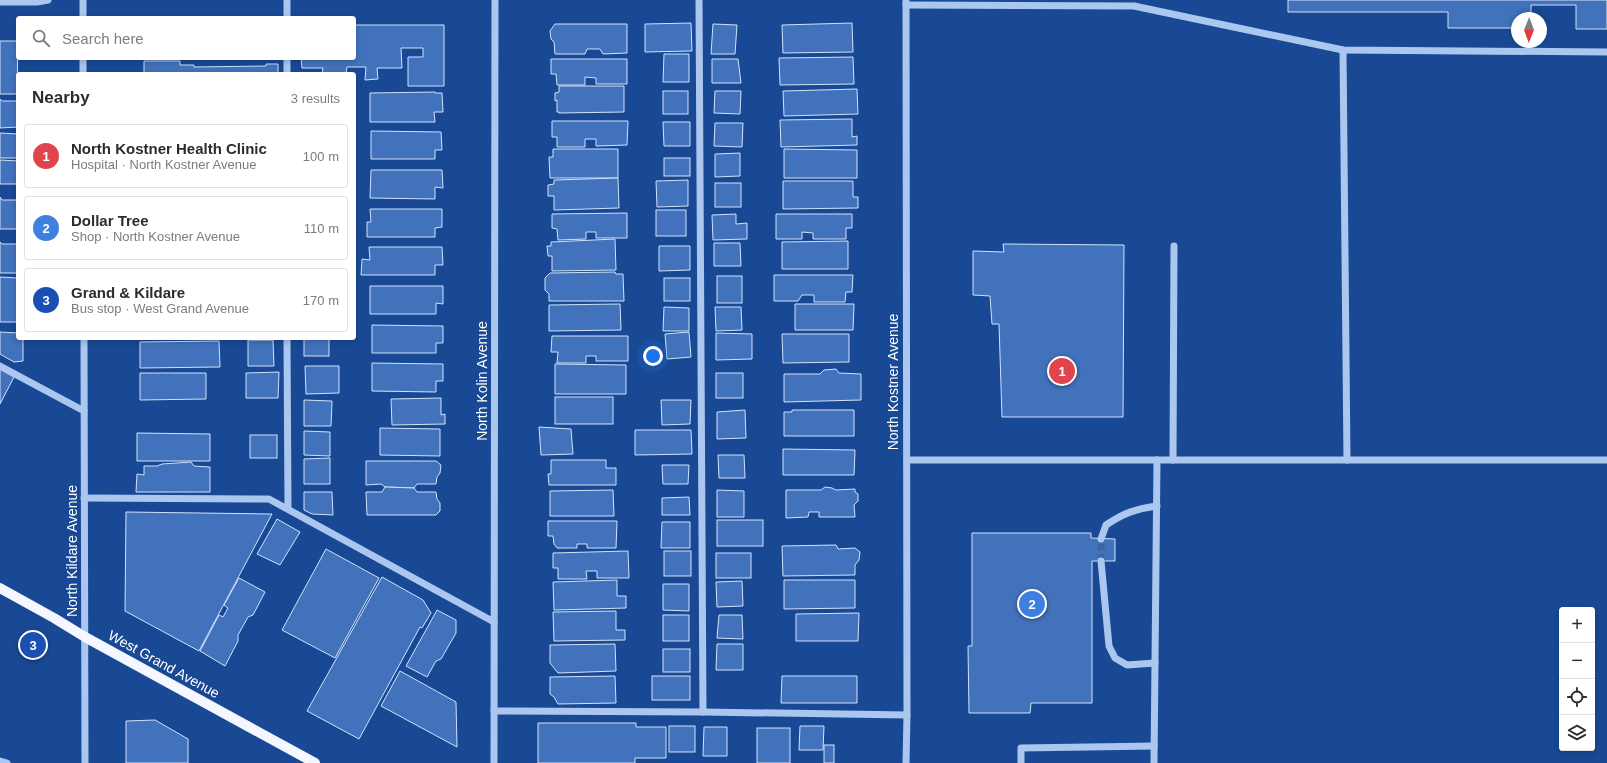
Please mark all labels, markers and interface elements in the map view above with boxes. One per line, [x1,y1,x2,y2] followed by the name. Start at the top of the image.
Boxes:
[1511,12,1547,48] north arrow
[16,16,356,60] search box
[30,27,52,49] icon: search
[62,30,144,47] text: Search here
[32,88,90,107] text: Nearby
[291,91,340,106] text: 3 results
[71,140,267,157] text: North Kostner Health Clinic
[42,149,50,164] text: 1
[303,149,339,164] text: 100 m
[71,157,256,172] text: Hospital · North Kostner Avenue
[71,212,149,229] text: Dollar Tree
[42,221,50,236] text: 2
[304,221,339,236] text: 110 m
[71,229,240,244] text: Shop · North Kostner Avenue
[71,284,185,301] text: Grand & Kildare
[42,293,50,308] text: 3
[303,293,339,308] text: 170 m
[71,301,249,316] text: Bus stop · West Grand Avenue
[885,313,901,450] street label: North Kostner Avenue
[474,321,490,441] street label: North Kolin Avenue
[643,346,663,366] your location
[1049,356,1075,386] pin: 1
[64,485,80,617] street label: North Kildare Avenue
[1019,589,1045,619] pin: 2
[1559,607,1595,751] map controls
[1559,607,1595,643] button: +
[106,627,223,701] street label: West Grand Avenue
[20,630,46,660] pin: 3
[1559,643,1595,679] button: −
[1559,679,1595,715] button: locate
[1559,715,1595,751] button: layers

